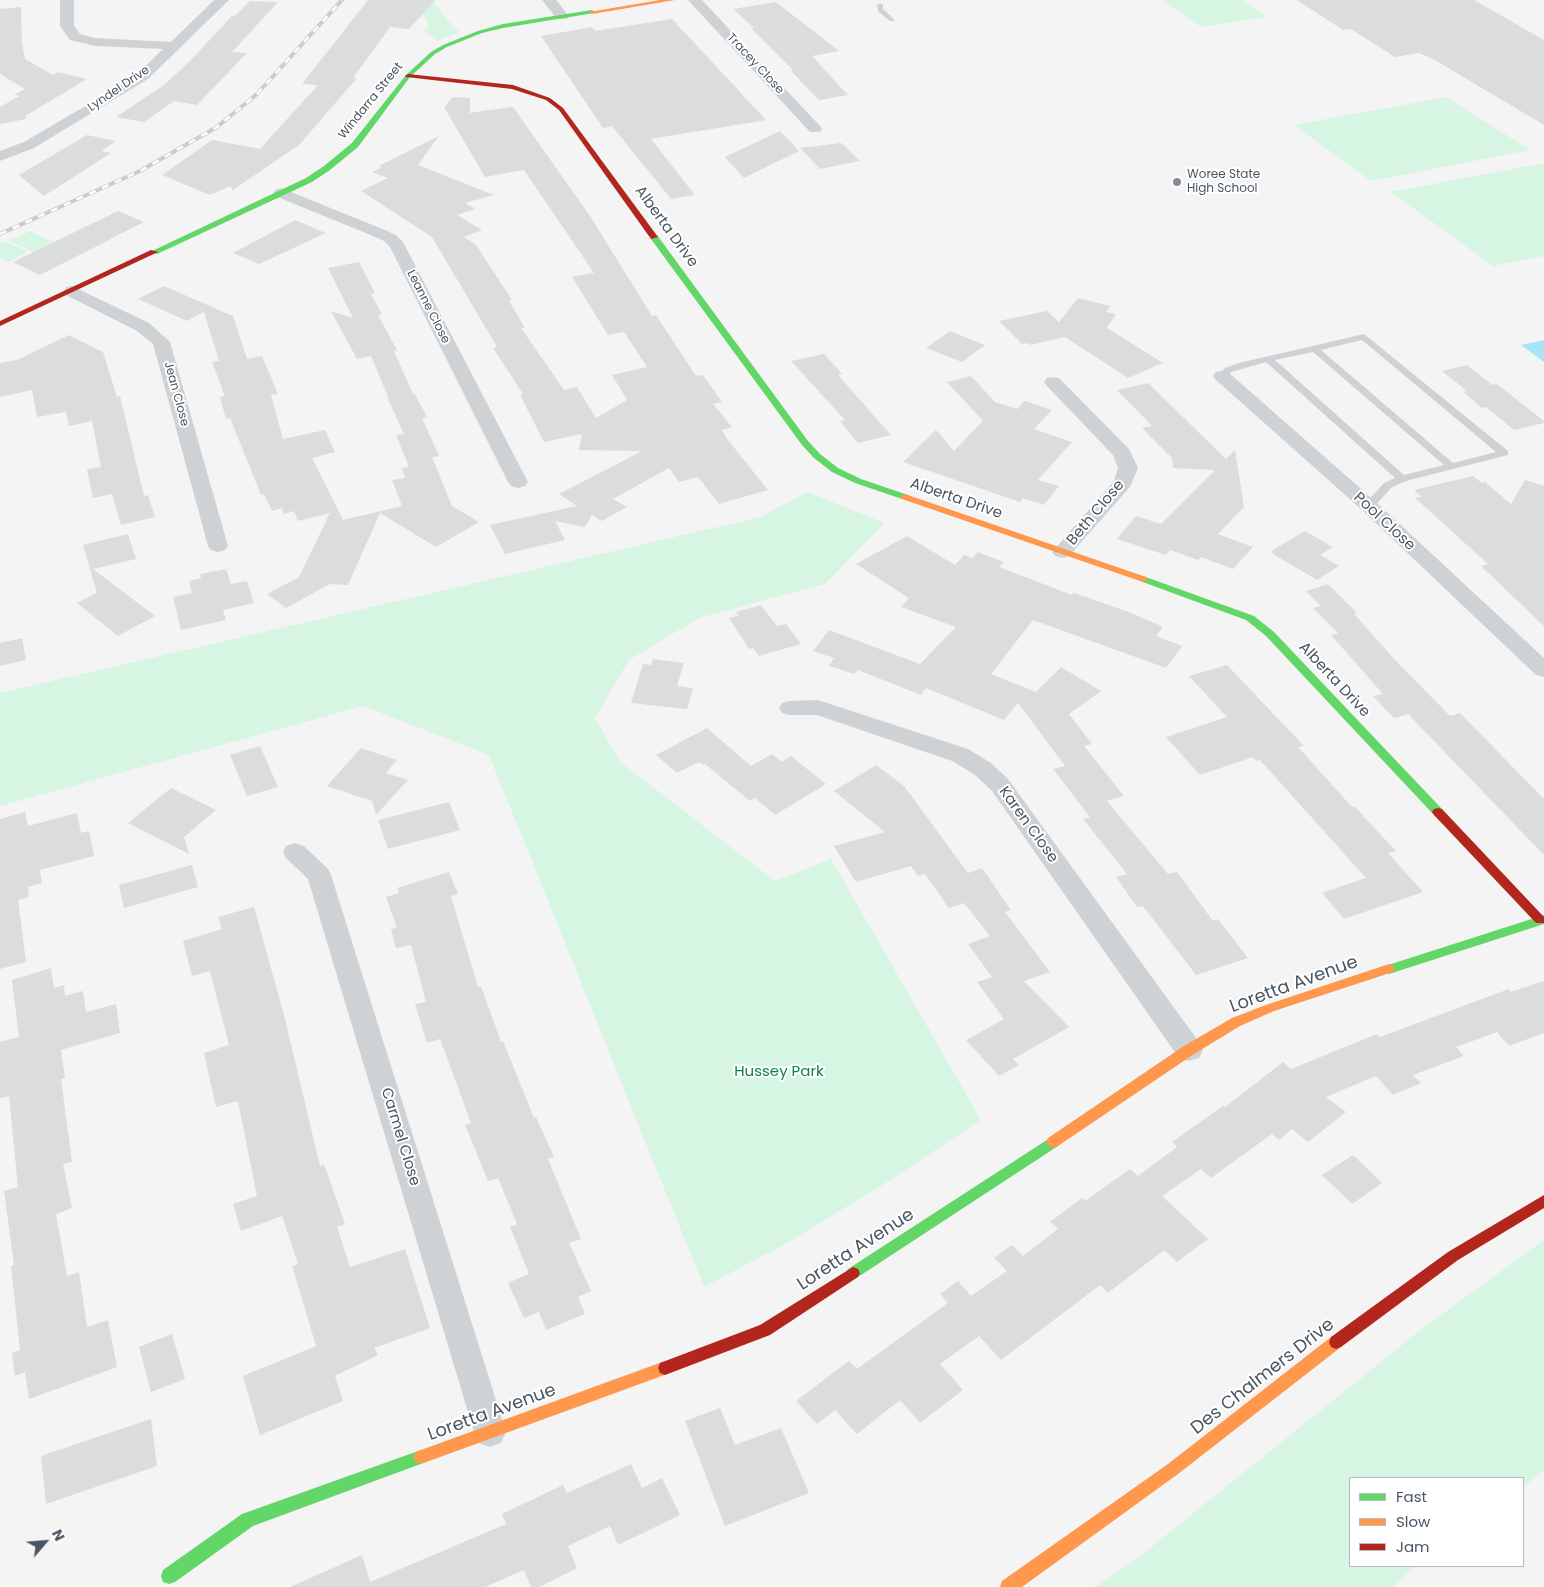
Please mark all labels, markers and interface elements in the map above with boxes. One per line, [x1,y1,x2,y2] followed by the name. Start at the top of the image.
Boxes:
[723,31,787,97] street label: Tracey Close
[336,60,406,142] street label: Windarra Street
[85,63,153,115] street label: Lyndel Drive
[1187,168,1260,196] place label: Woree State High School
[1171,176,1183,188] marker: Woree State High School
[630,183,702,271] street label: Alberta Drive
[403,268,453,346] street label: Leanne Close
[160,360,192,428] street label: Jean Close
[908,475,1004,523] street label: Alberta Drive
[1064,477,1128,549] street label: Beth Close
[1349,489,1419,555] street label: Pool Close
[1295,639,1373,721] street label: Alberta Drive
[994,783,1062,867] street label: Karen Close
[1227,952,1361,1018] street label: Loretta Avenue
[734,1063,824,1081] park label: Hussey Park
[377,1086,423,1188] street label: Carmel Close
[794,1204,918,1296] street label: Loretta Avenue
[1187,1314,1339,1440] street label: Des Chalmers Drive
[425,1380,559,1446] street label: Loretta Avenue
[1349,1477,1524,1567] legend
[1396,1486,1427,1507] text: Fast
[1396,1511,1430,1532] text: Slow
[20,1517,70,1567] north arrow
[47,1526,70,1544] text: N
[1396,1536,1430,1557] text: Jam

